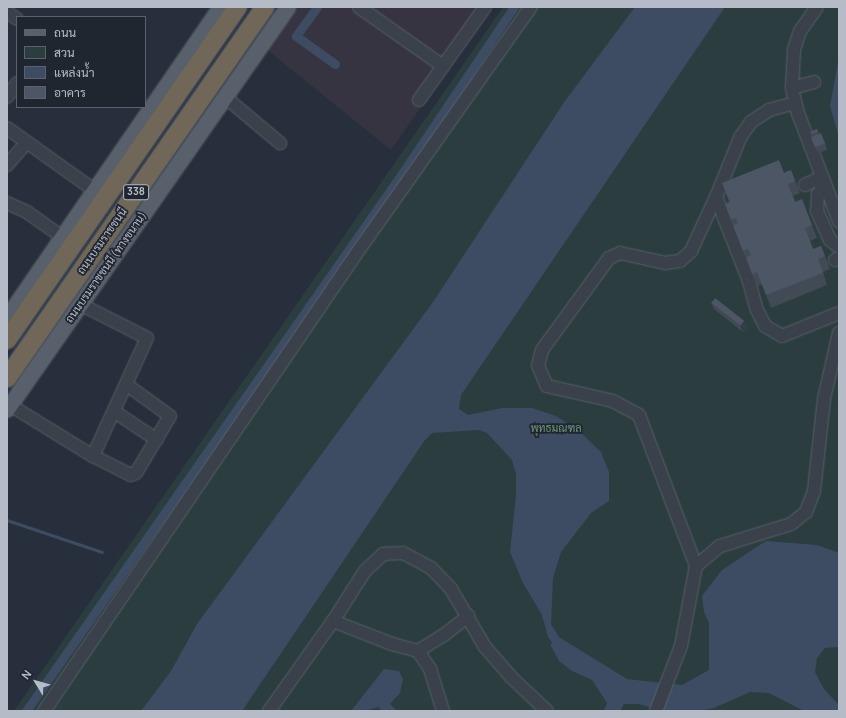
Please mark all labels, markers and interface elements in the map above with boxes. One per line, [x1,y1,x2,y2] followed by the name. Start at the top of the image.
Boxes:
[16,16,146,108] legend
[54,24,76,41] text: ถนน
[54,44,75,61] text: สวน
[54,64,94,81] text: แหล่งน้ำ
[54,84,86,101] text: อาคาร
[123,184,149,200] road number: 338
[74,205,130,277] street label: ถนนบรมราชชนนี
[63,209,149,325] street label: ถนนบรมราชชนนี (ทางขนาน)
[530,421,582,435] park label: พุทธมณฑล
[16,662,56,702] north arrow
[18,667,34,682] text: N

